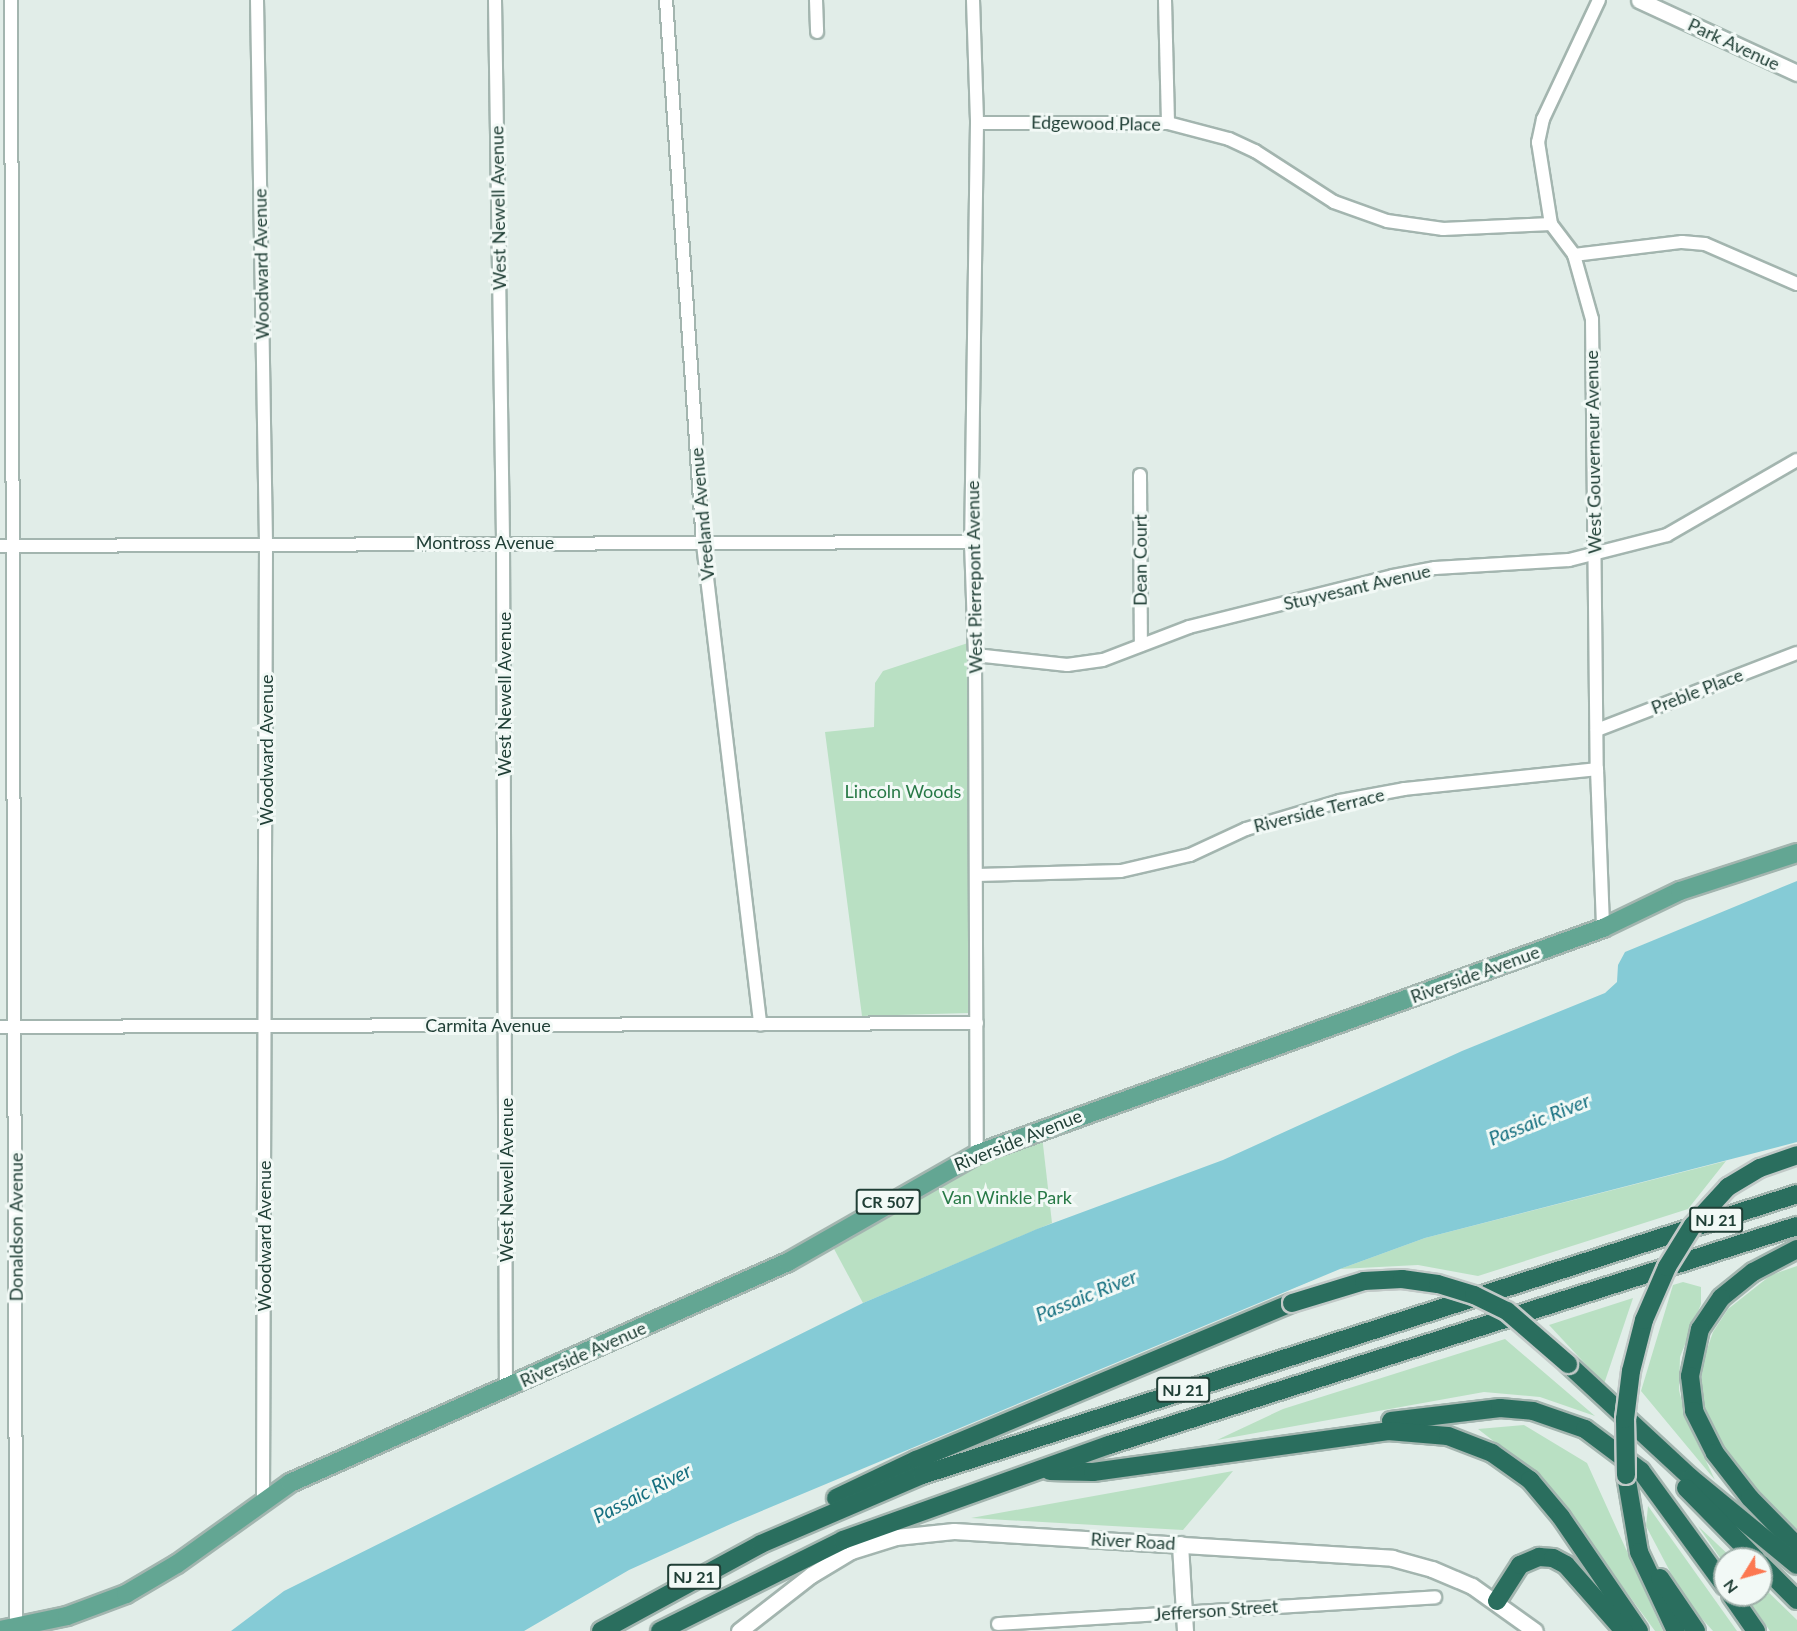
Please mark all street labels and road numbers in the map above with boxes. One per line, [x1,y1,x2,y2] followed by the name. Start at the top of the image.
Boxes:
[1684,13,1784,75] street label: Park Avenue
[1031,111,1161,135] street label: Edgewood Place
[486,125,510,291] street label: West Newell Avenue
[249,188,273,340] street label: Woodward Avenue
[1580,349,1606,555] street label: West Gouverneur Avenue
[685,446,719,582] street label: Vreeland Avenue
[962,480,986,674] street label: West Pierrepont Avenue
[1129,514,1151,606] street label: Dean Court
[415,531,555,553] street label: Montross Avenue
[1281,559,1433,615] street label: Stuyvesant Avenue
[493,611,515,777] street label: West Newell Avenue
[1648,664,1746,718] street label: Preble Place
[255,674,277,826] street label: Woodward Avenue
[1251,783,1387,837] street label: Riverside Terrace
[1407,941,1543,1007] street label: Riverside Avenue
[425,1014,551,1036] street label: Carmita Avenue
[495,1097,517,1263] street label: West Newell Avenue
[951,1104,1085,1176] street label: Riverside Avenue
[5,1152,27,1302] street label: Donaldson Avenue
[253,1160,275,1312] street label: Woodward Avenue
[855,1189,921,1215] road number: CR 507
[1689,1207,1743,1233] road number: NJ 21
[516,1316,650,1392] street label: Riverside Avenue
[1156,1377,1210,1403] road number: NJ 21
[1090,1528,1176,1554] street label: River Road
[667,1564,721,1590] road number: NJ 21
[1153,1595,1279,1625] street label: Jefferson Street

